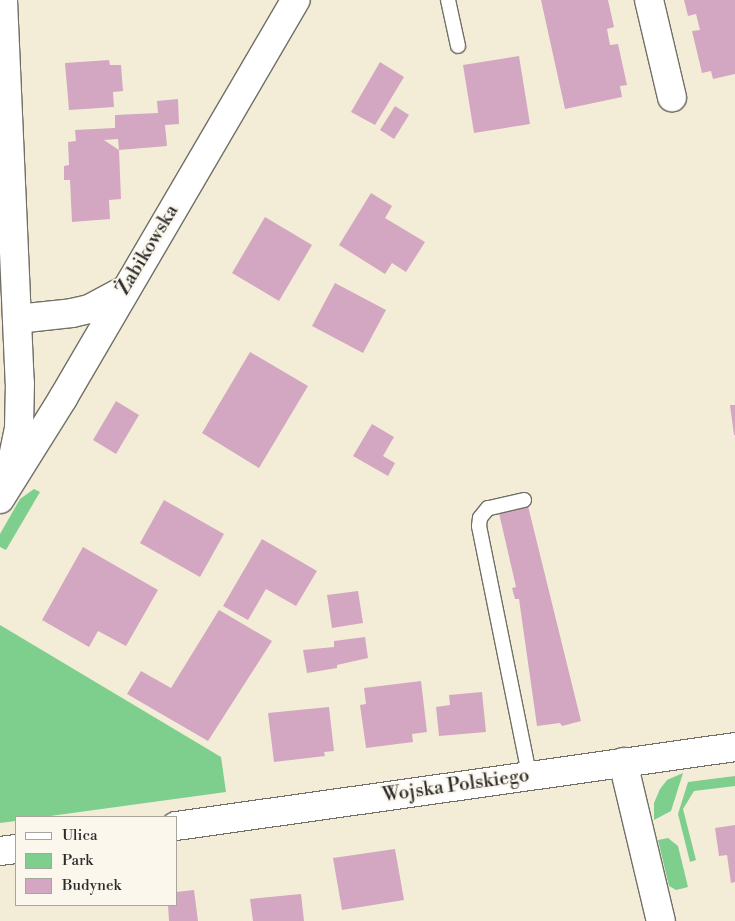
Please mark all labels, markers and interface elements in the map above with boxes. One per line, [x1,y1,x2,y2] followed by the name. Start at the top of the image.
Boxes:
[112,201,184,299] street label: Żabikowska
[381,764,531,808] street label: Wojska Polskiego
[15,816,178,906] legend
[62,826,98,845] text: Ulica
[62,851,93,870] text: Park
[62,876,121,895] text: Budynek

